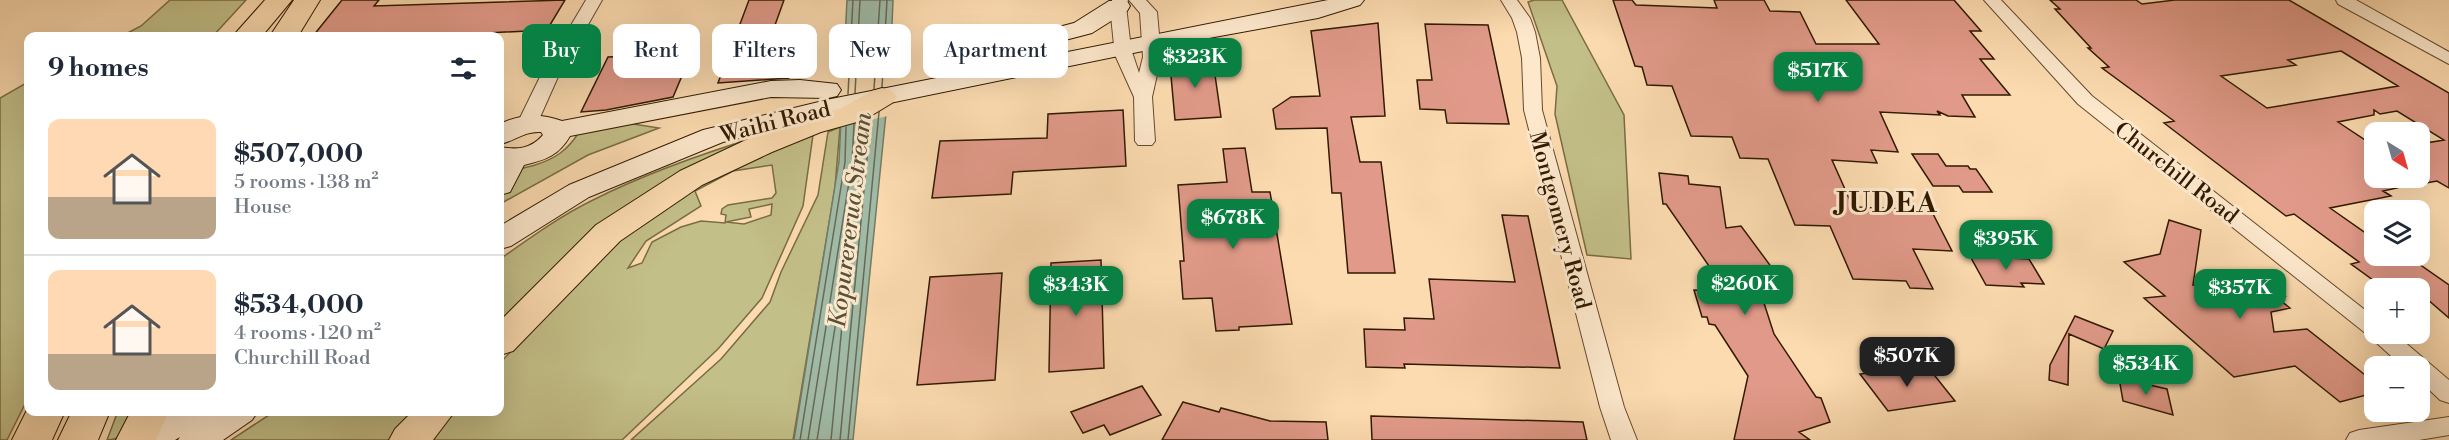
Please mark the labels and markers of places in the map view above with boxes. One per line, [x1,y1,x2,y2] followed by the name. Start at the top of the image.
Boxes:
[1153,38,1237,89] pin: $323K
[1776,52,1860,103] pin: $517K
[1191,199,1275,250] pin: $678K
[1964,220,2048,271] pin: $395K
[1703,265,1787,316] pin: $260K
[1034,266,1118,317] pin: $343K
[2198,269,2282,320] pin: $357K
[1865,337,1949,388] pin: $507K
[2104,345,2188,396] pin: $534K

